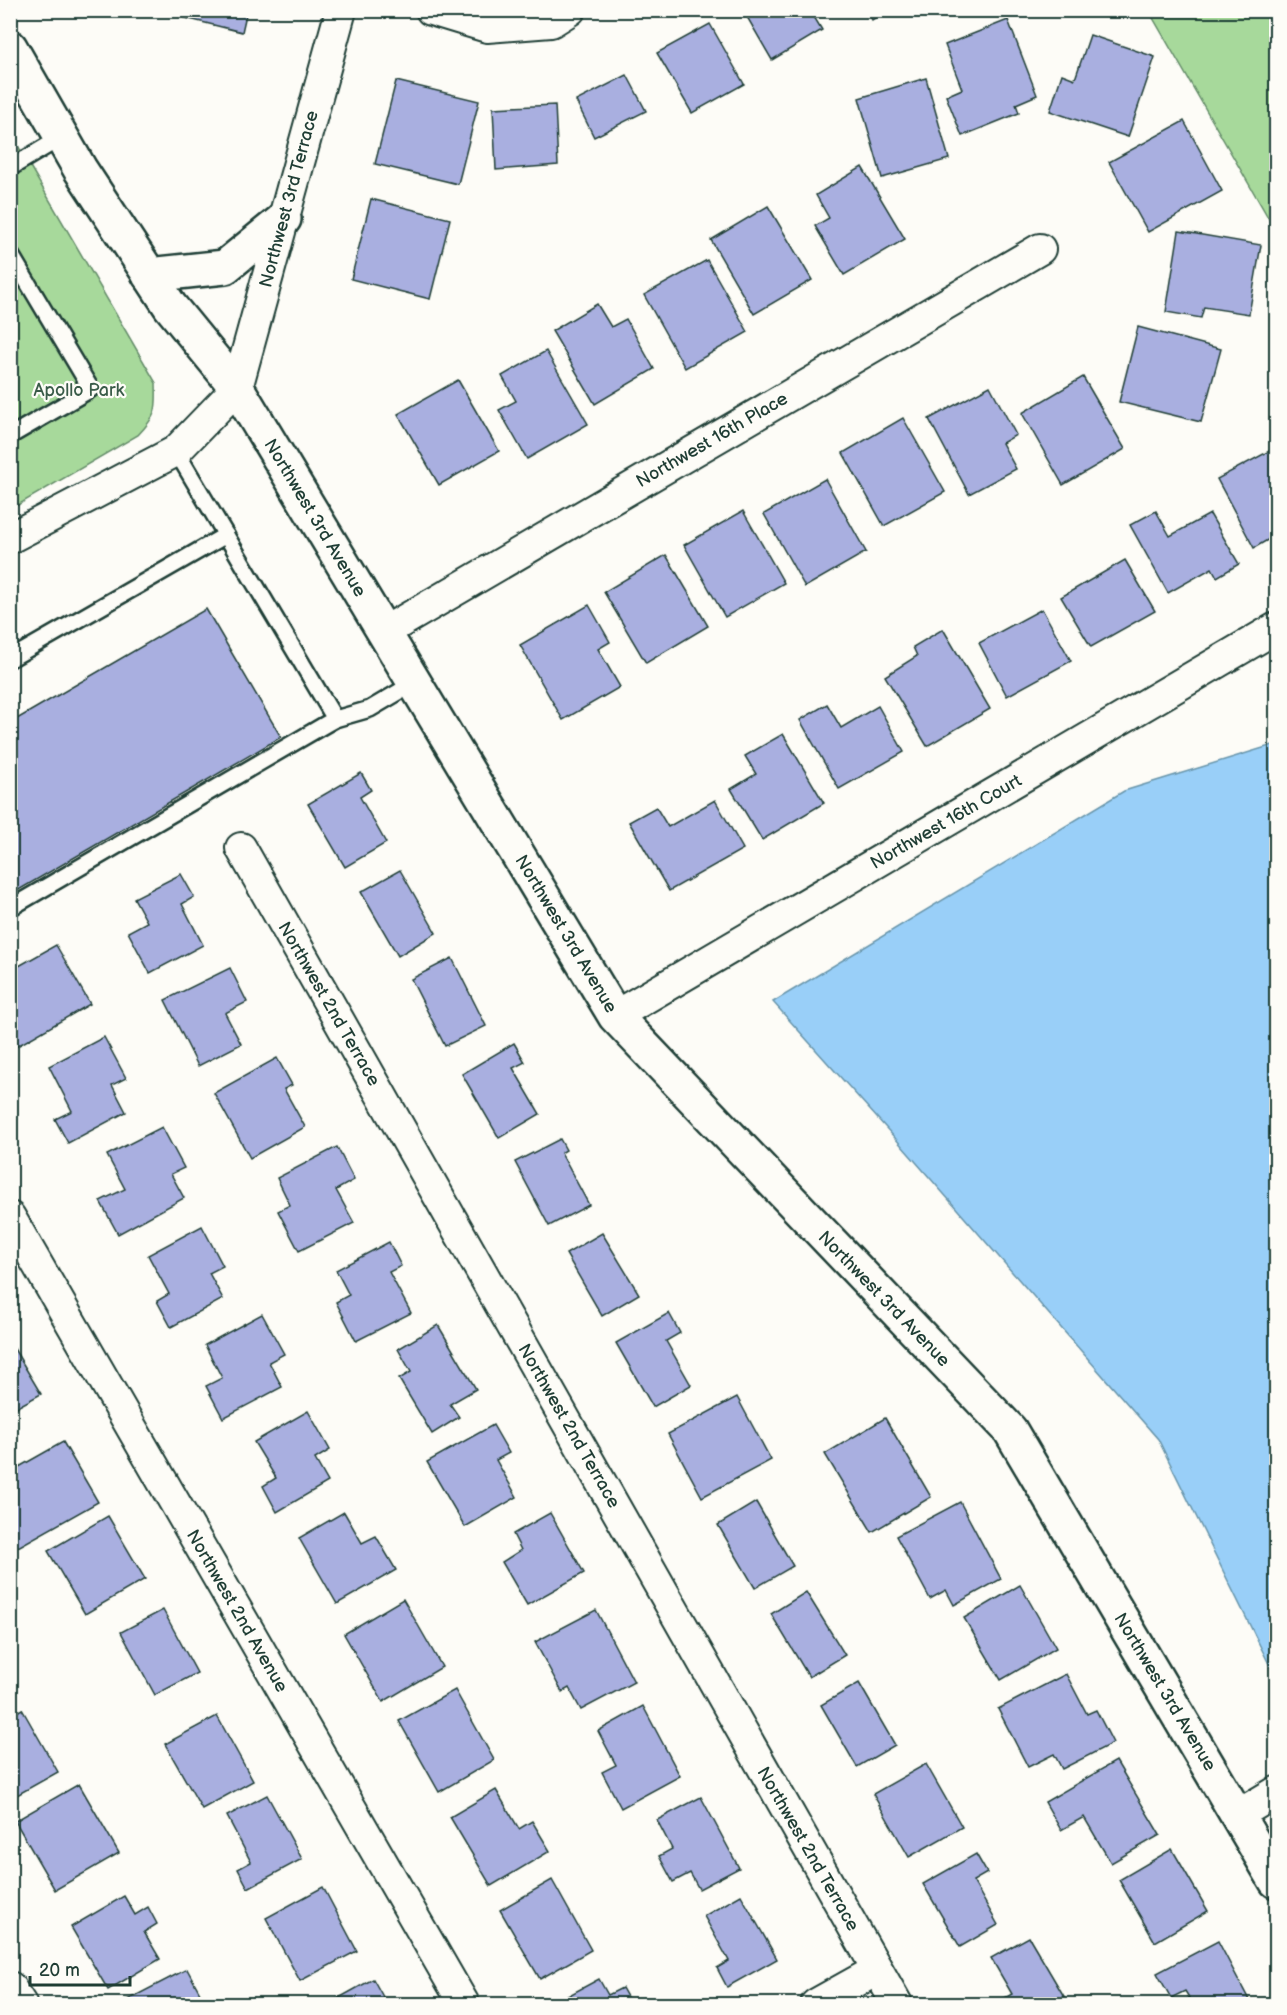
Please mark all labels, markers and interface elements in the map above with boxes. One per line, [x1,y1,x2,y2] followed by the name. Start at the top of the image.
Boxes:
[255,108,323,290] street label: Northwest 3rd Terrace
[34,380,125,401] park label: Apollo Park
[632,388,792,492] street label: Northwest 16th Place
[260,435,371,601] street label: Northwest 3rd Avenue
[867,770,1026,874] street label: Northwest 16th Court
[511,851,622,1017] street label: Northwest 3rd Avenue
[273,918,385,1090] street label: Northwest 2nd Terrace
[814,1227,954,1371] street label: Northwest 3rd Avenue
[513,1340,625,1512] street label: Northwest 2nd Terrace
[182,1526,292,1696] street label: Northwest 2nd Avenue
[1110,1609,1221,1775] street label: Northwest 3rd Avenue
[752,1763,864,1935] street label: Northwest 2nd Terrace
[30,1949,130,1987] scale bar
[39,1960,80,1981] text: 20 m

